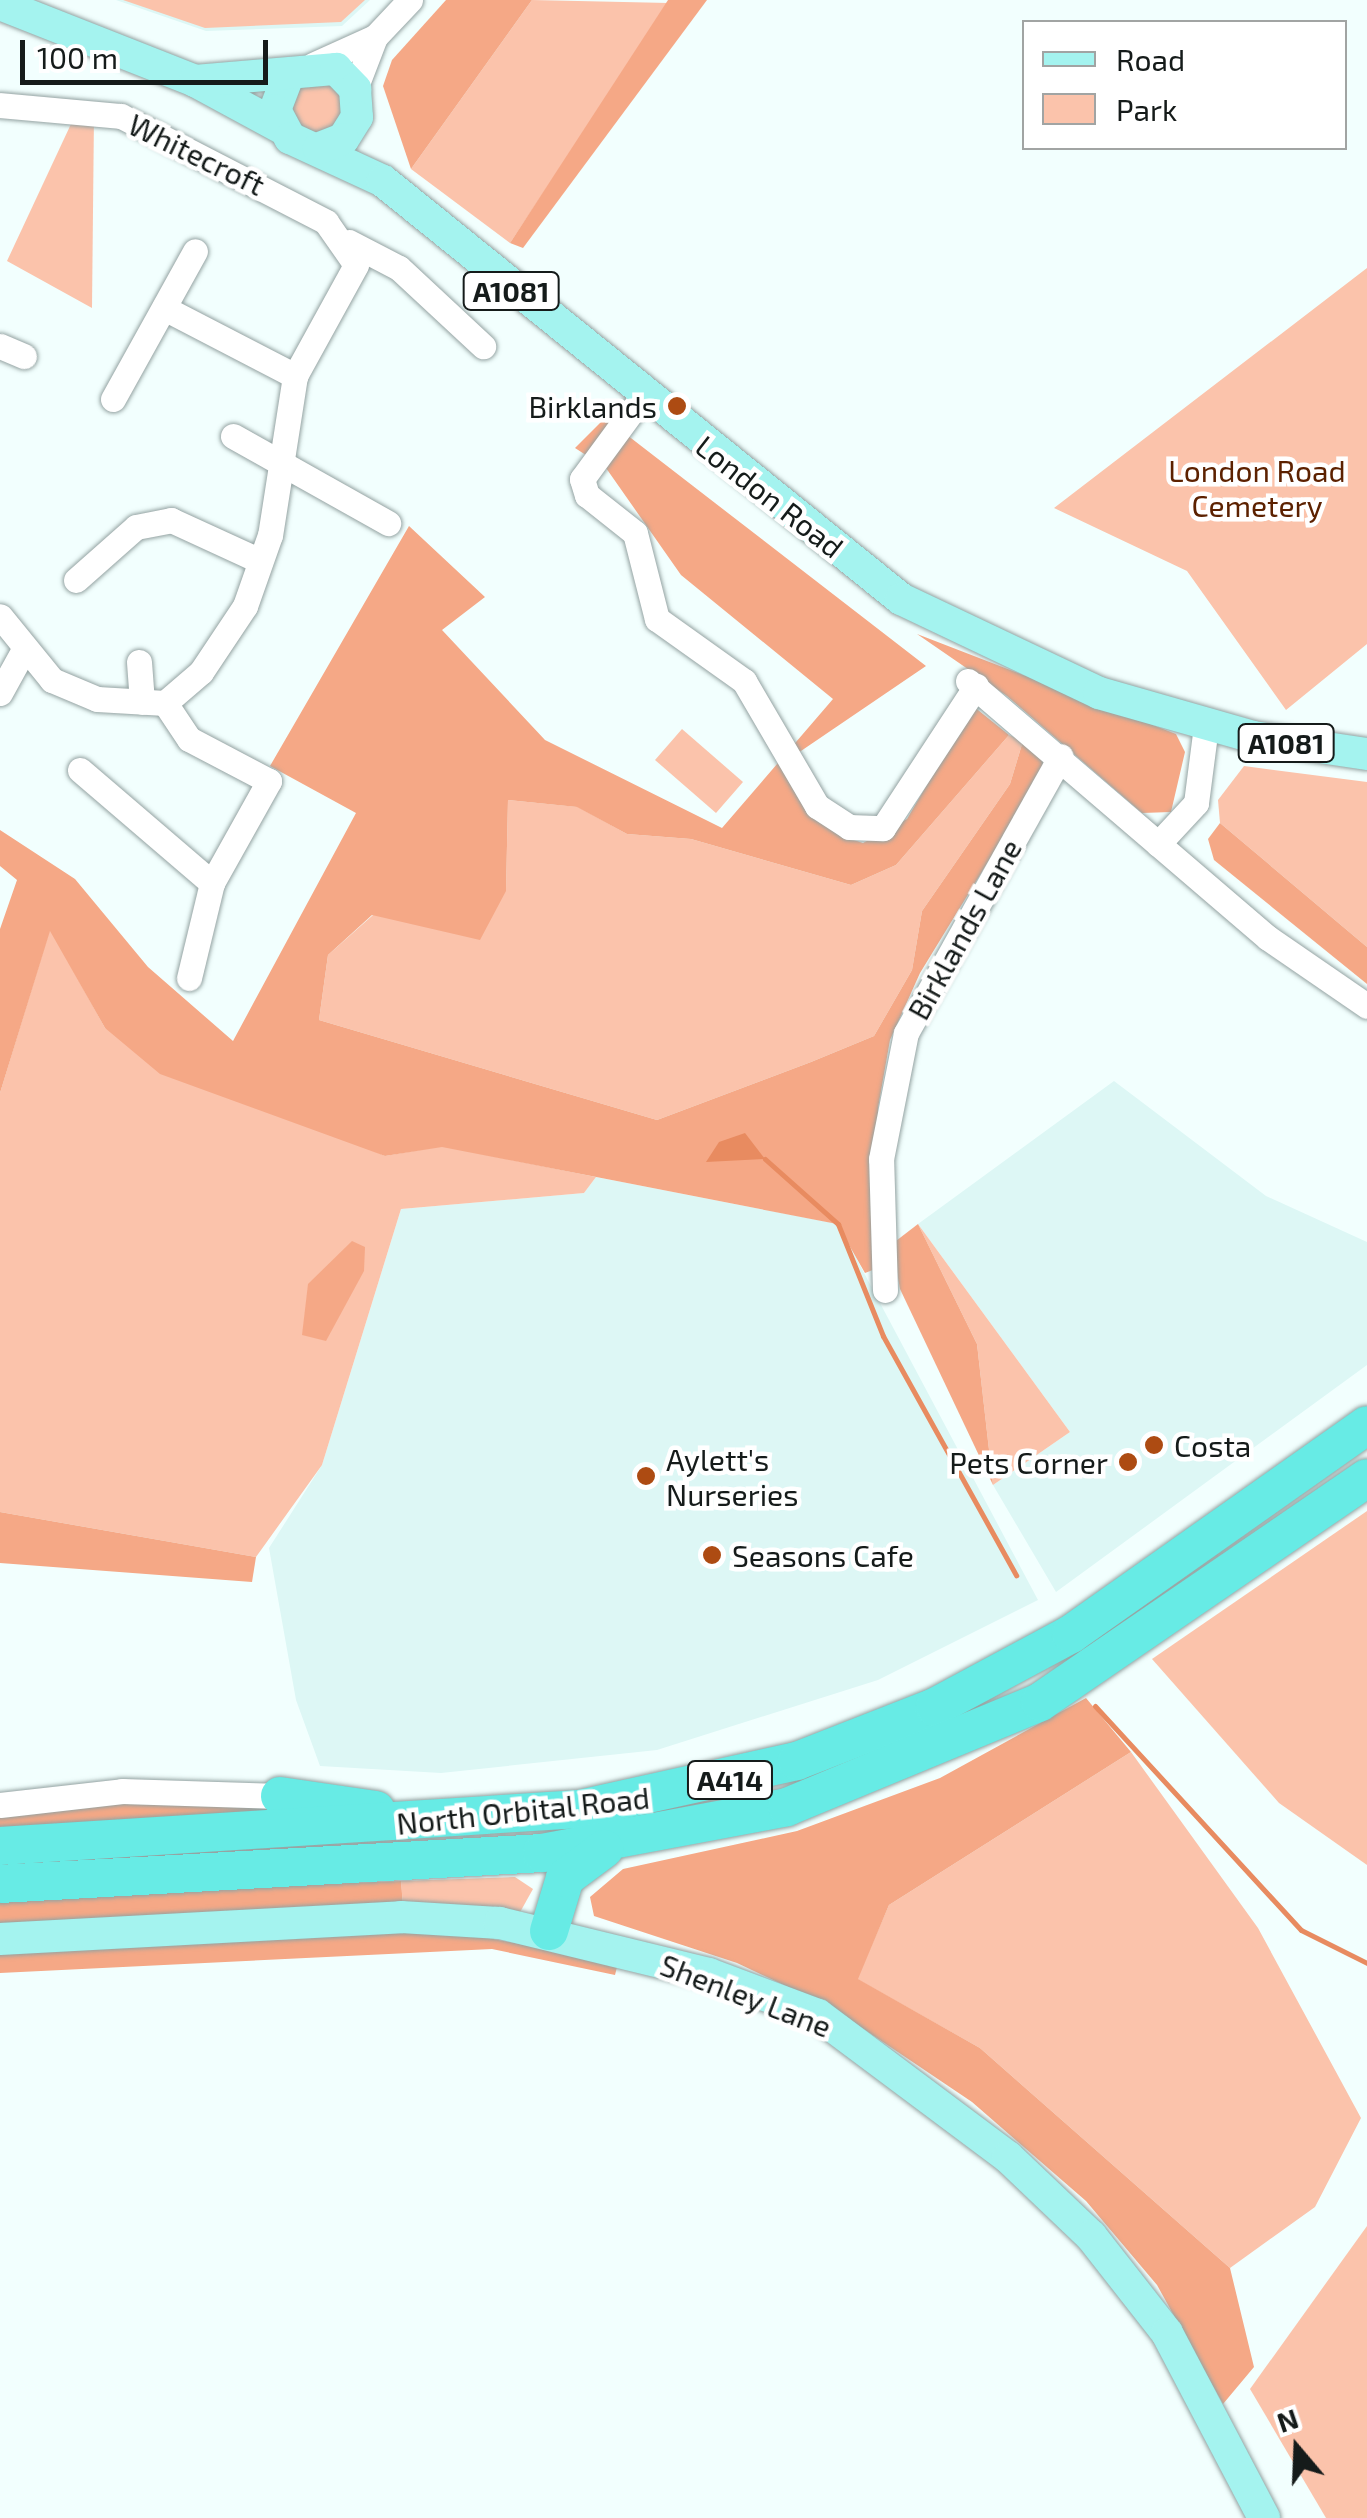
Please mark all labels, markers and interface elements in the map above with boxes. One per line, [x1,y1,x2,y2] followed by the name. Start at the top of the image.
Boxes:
[25,20,272,82] scale bar
[1022,20,1347,150] legend
[37,39,118,75] text: 100 m
[1116,41,1185,77] text: Road
[1116,91,1177,127] text: Park
[123,106,271,202] street label: Whitecroft
[461,268,561,314] road number: A1081
[528,388,657,424] place label: Birklands
[666,395,688,417] marker: Birklands
[689,427,851,565] street label: London Road
[1168,452,1346,522] park label: London Road Cemetery
[1236,720,1336,766] road number: A1081
[900,833,1028,1025] street label: Birklands Lane
[1174,1427,1251,1463] place label: Costa
[1143,1434,1165,1456] marker: Costa
[666,1441,798,1512] place label: Aylett's Nurseries
[949,1444,1108,1480] place label: Pets Corner
[1117,1451,1139,1473] marker: Pets Corner
[635,1465,657,1487] marker: Aylett's Nurseries
[732,1537,914,1573] place label: Seasons Cafe
[701,1544,723,1566] marker: Seasons Cafe
[685,1757,775,1803] road number: A414
[394,1779,652,1841] street label: North Orbital Road
[655,1946,837,2044] street label: Shenley Lane
[1247,2398,1347,2498] north arrow
[1272,2400,1302,2439] text: N

